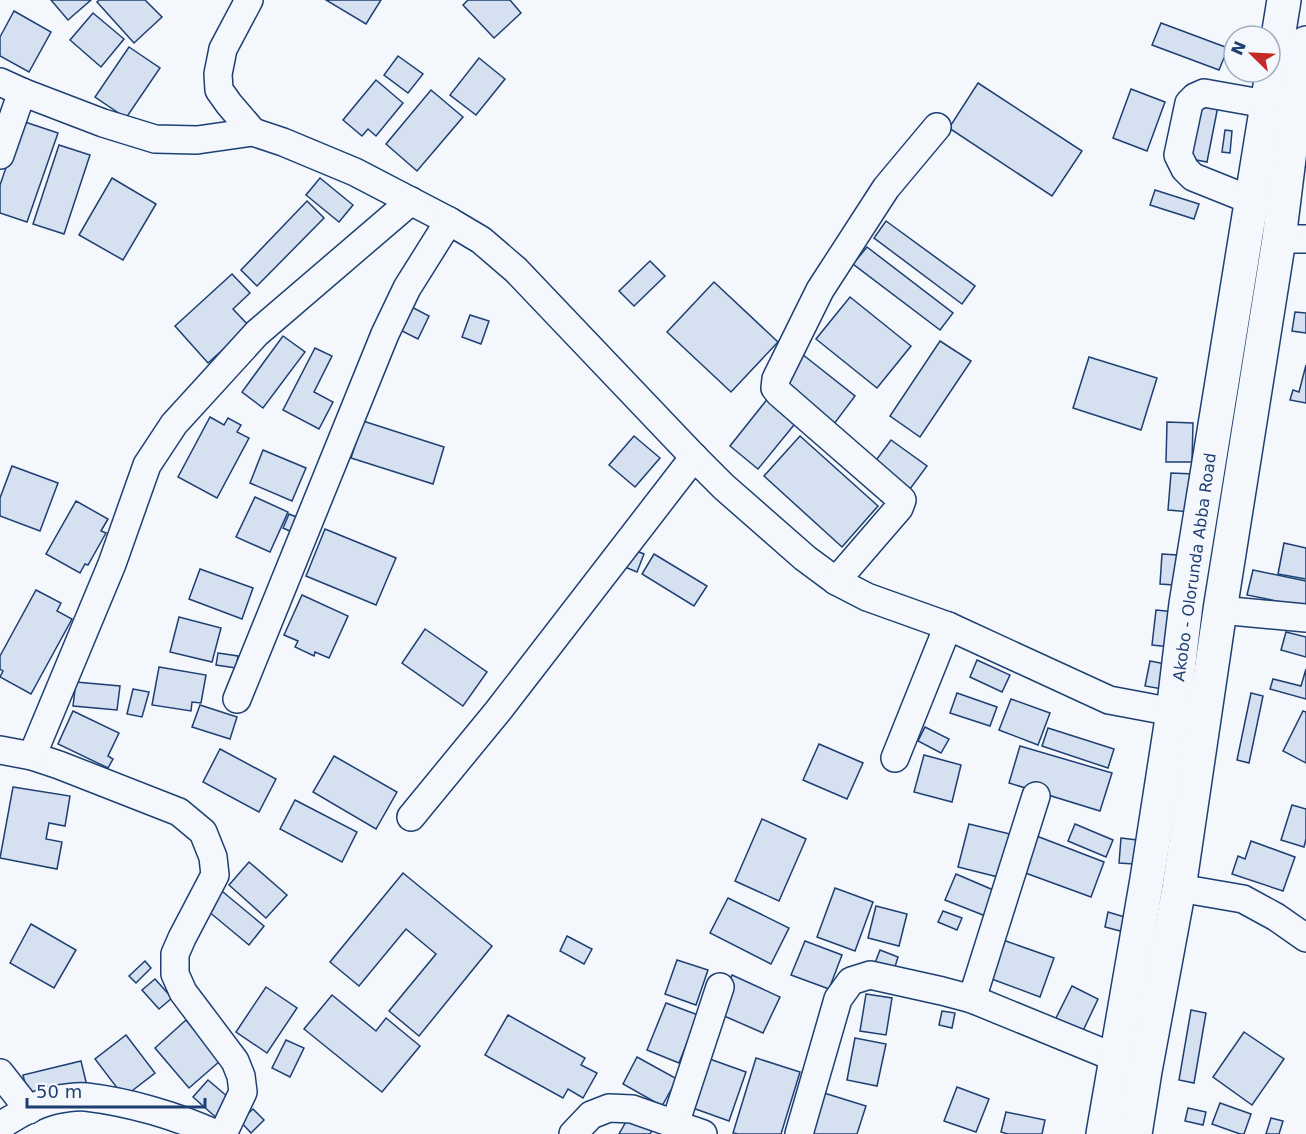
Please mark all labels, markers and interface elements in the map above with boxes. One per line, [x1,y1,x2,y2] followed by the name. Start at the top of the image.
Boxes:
[1222,24,1282,84] north arrow
[1227,38,1250,58] text: N
[1169,452,1220,682] street label: Akobo - Olorunda Abba Road
[27,1071,206,1109] scale bar
[36,1081,82,1102] text: 50 m

